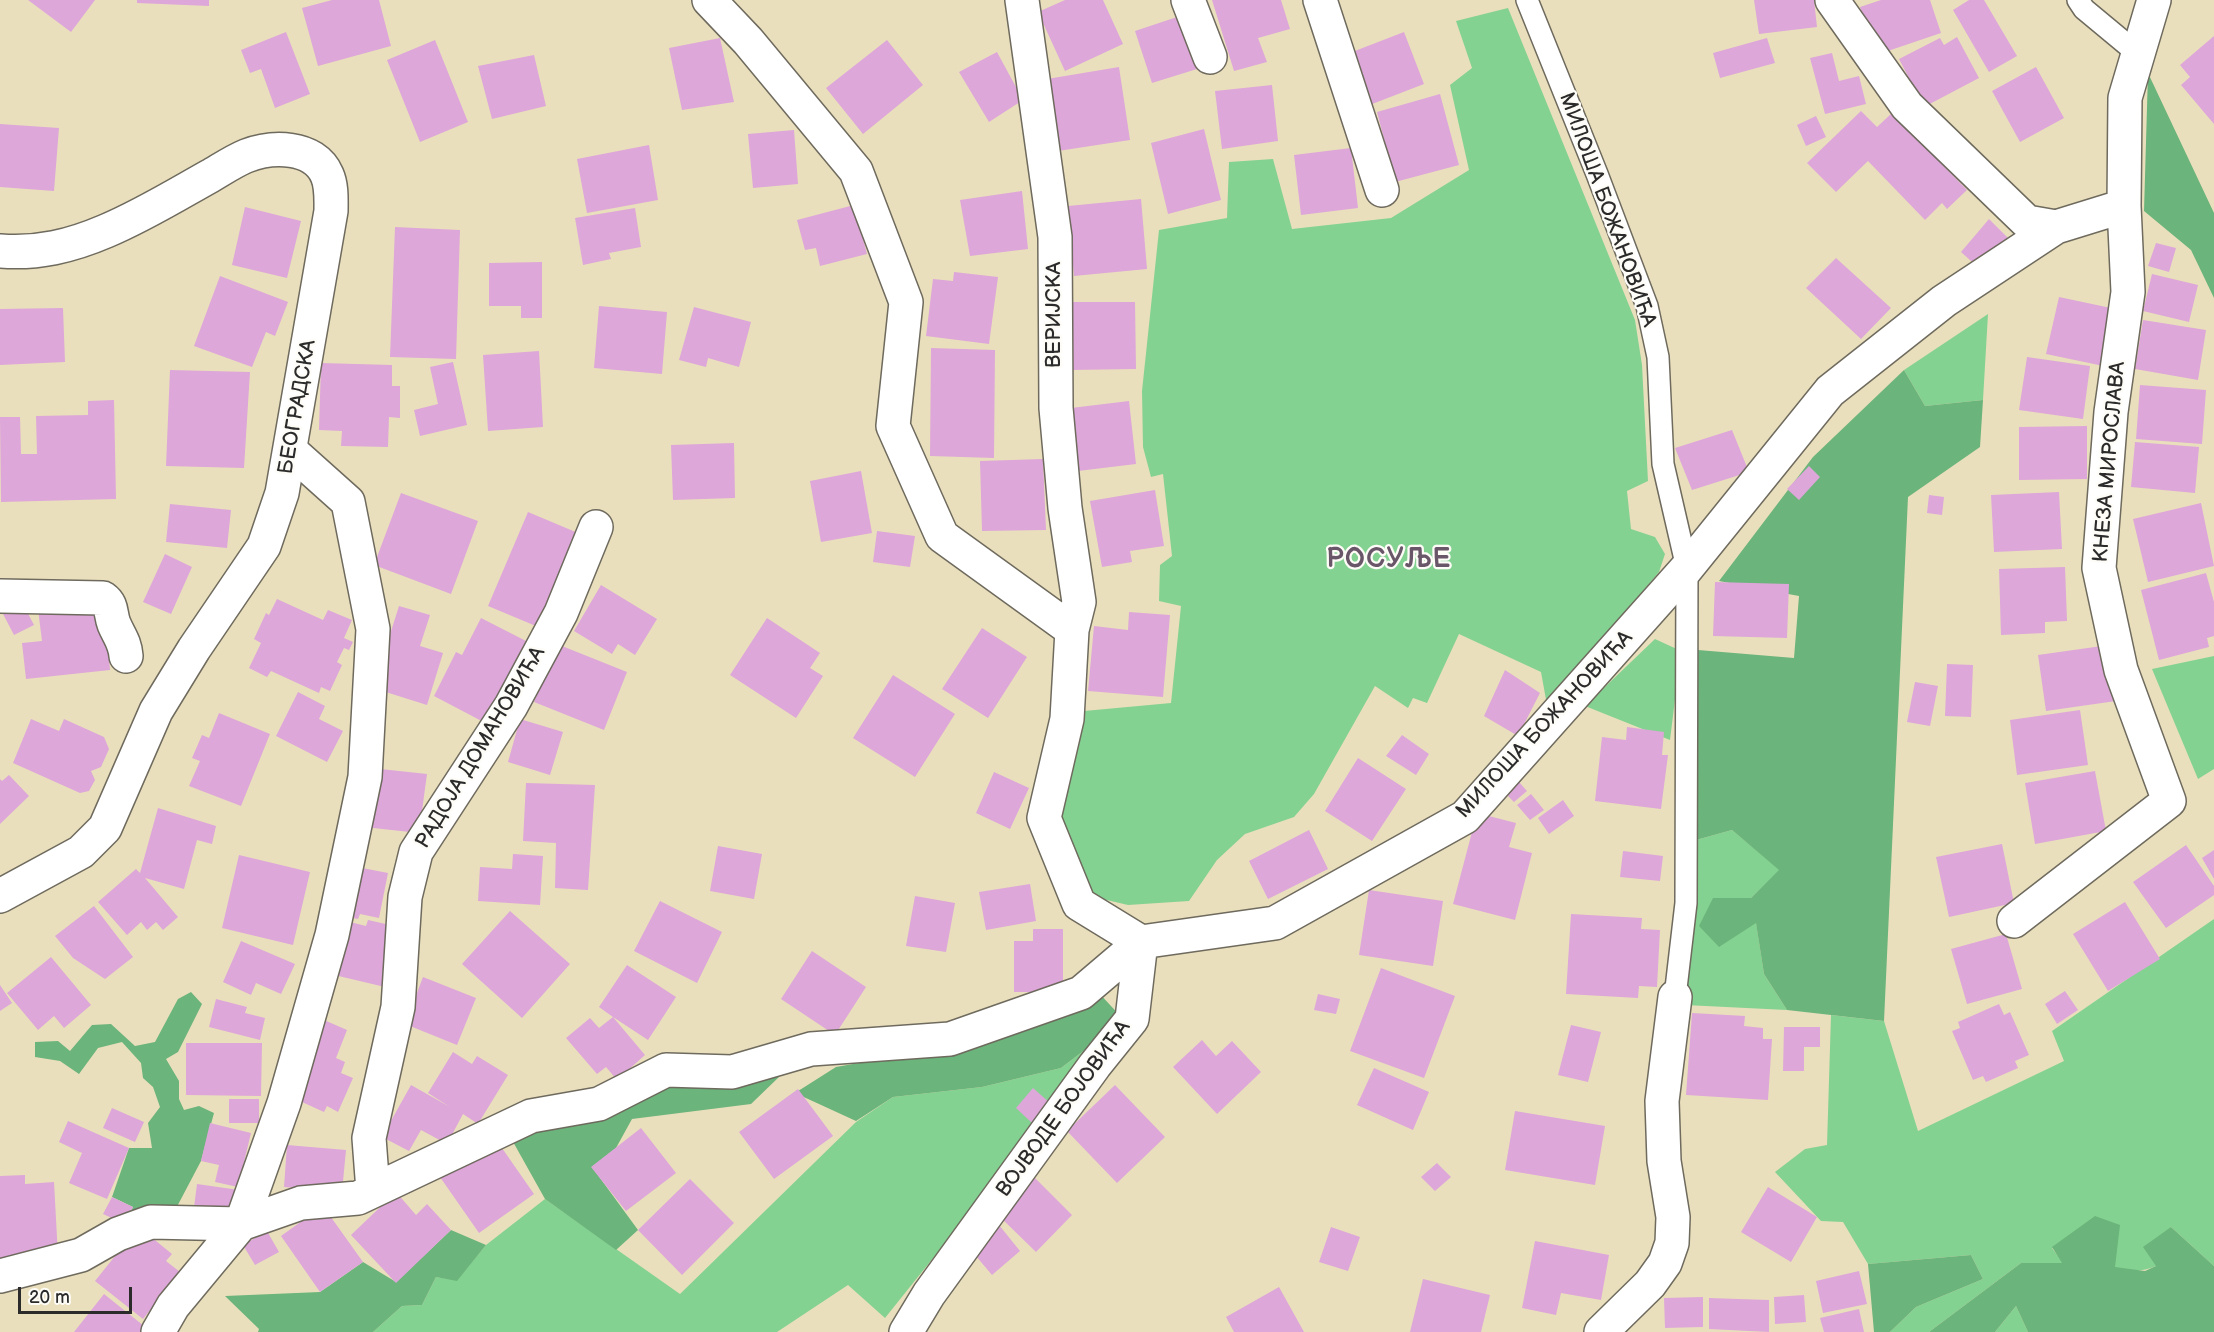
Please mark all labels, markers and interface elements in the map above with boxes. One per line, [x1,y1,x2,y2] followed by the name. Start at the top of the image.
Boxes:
[1553,89,1661,331] street label: МИЛОША БОЖАНОВИЋА
[1042,262,1068,368] street label: ВЕРИЈСКА
[274,338,322,476] street label: БЕОГРАДСКА
[2089,361,2131,563] street label: КНЕЗА МИРОСЛАВА
[1326,544,1452,576] district label: РОСУЉЕ
[1451,626,1639,824] street label: МИЛОША БОЖАНОВИЋА
[411,642,551,854] street label: РАДОЈА ДОМАНОВИЋА
[992,1016,1136,1202] street label: ВОЈВОДЕ БОЈОВИЋА
[21,1275,135,1313] scale bar
[29,1287,70,1308] text: 20 m

